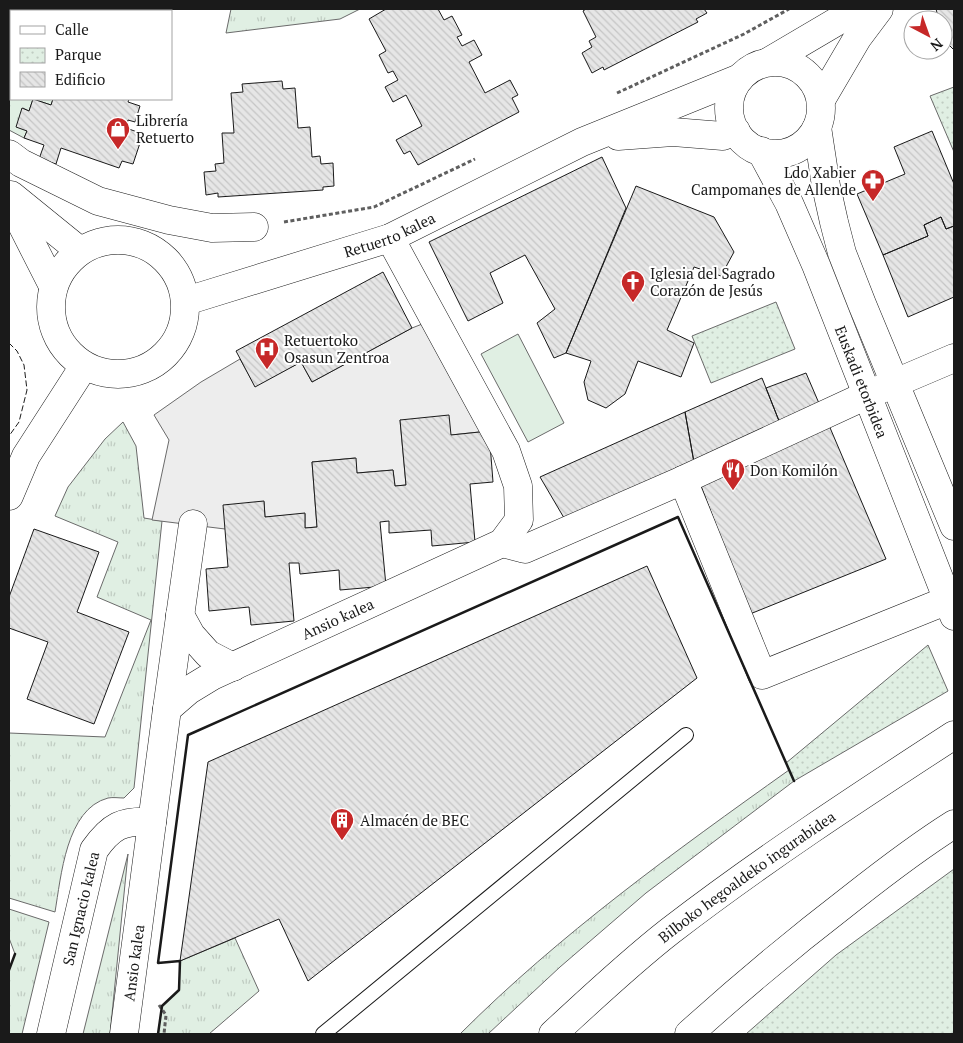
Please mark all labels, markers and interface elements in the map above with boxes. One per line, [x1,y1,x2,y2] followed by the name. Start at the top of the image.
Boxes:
[10,10,172,100] legend
[903,10,953,60] north arrow
[55,19,89,39] text: Calle
[926,35,947,56] text: N
[55,44,102,64] text: Parque
[55,69,105,89] text: Edificio
[136,110,194,147] place label: Librería Retuerto
[105,116,131,150] shop icon: Librería Retuerto
[691,162,856,199] place label: Ldo Xabier Campomanes de Allende
[860,168,886,202] pharmacy icon: Ldo Xabier Campomanes de Allende
[341,207,439,262] street label: Retuerto kalea
[650,263,775,300] place label: Iglesia del Sagrado Corazón de Jesús
[620,269,646,303] church icon: Iglesia del Sagrado Corazón de Jesús
[831,323,893,441] street label: Euskadi etorbidea
[284,330,390,367] place label: Retuertoko Osasun Zentroa
[254,336,280,370] hospital icon: Retuertoko Osasun Zentroa
[720,457,746,491] restaurant icon: Don Komilón
[750,460,838,480] place label: Don Komilón
[298,593,377,644] street label: Ansio kalea
[654,806,839,947] street label: Bilboko hegoaldeko ingurabidea
[329,807,355,841] building icon: Almacén de BEC
[360,810,469,830] place label: Almacén de BEC
[57,849,103,967] street label: San Ignacio kalea
[118,923,148,1002] street label: Ansio kalea

